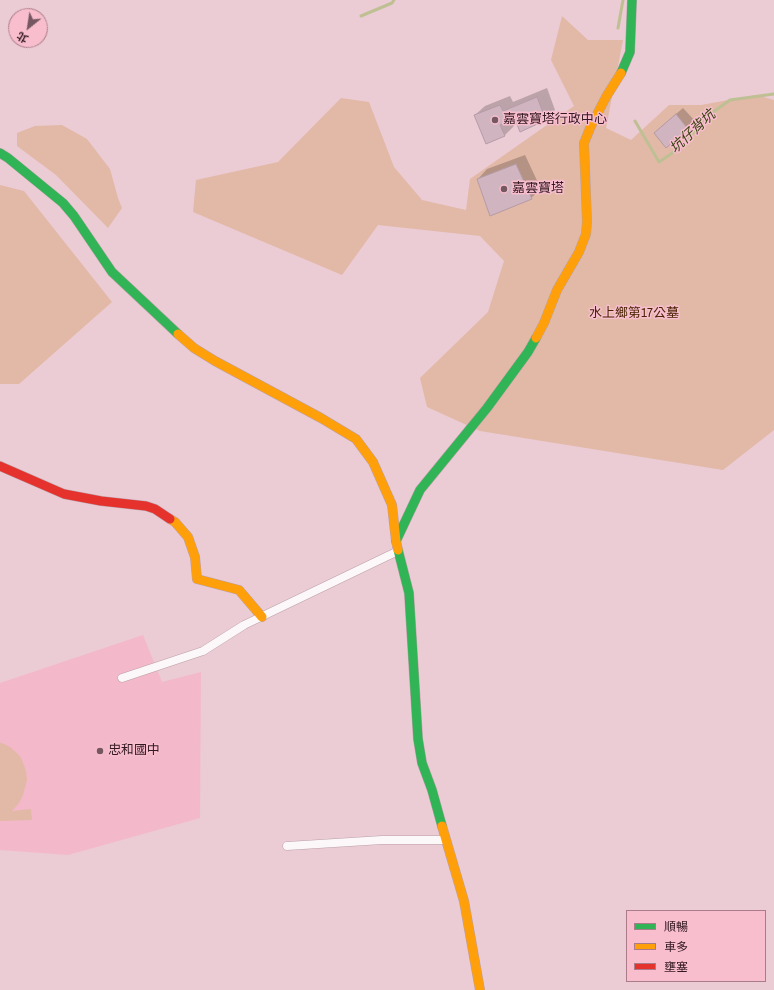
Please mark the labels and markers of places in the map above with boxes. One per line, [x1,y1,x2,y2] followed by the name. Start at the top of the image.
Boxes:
[503,112,607,128] place label: 嘉雲寶塔行政中心
[490,115,500,125] marker: 嘉雲寶塔行政中心
[512,181,564,197] place label: 嘉雲寶塔
[499,184,509,194] marker: 嘉雲寶塔
[108,743,160,759] place label: 忠和國中
[95,746,105,756] marker: 忠和國中

